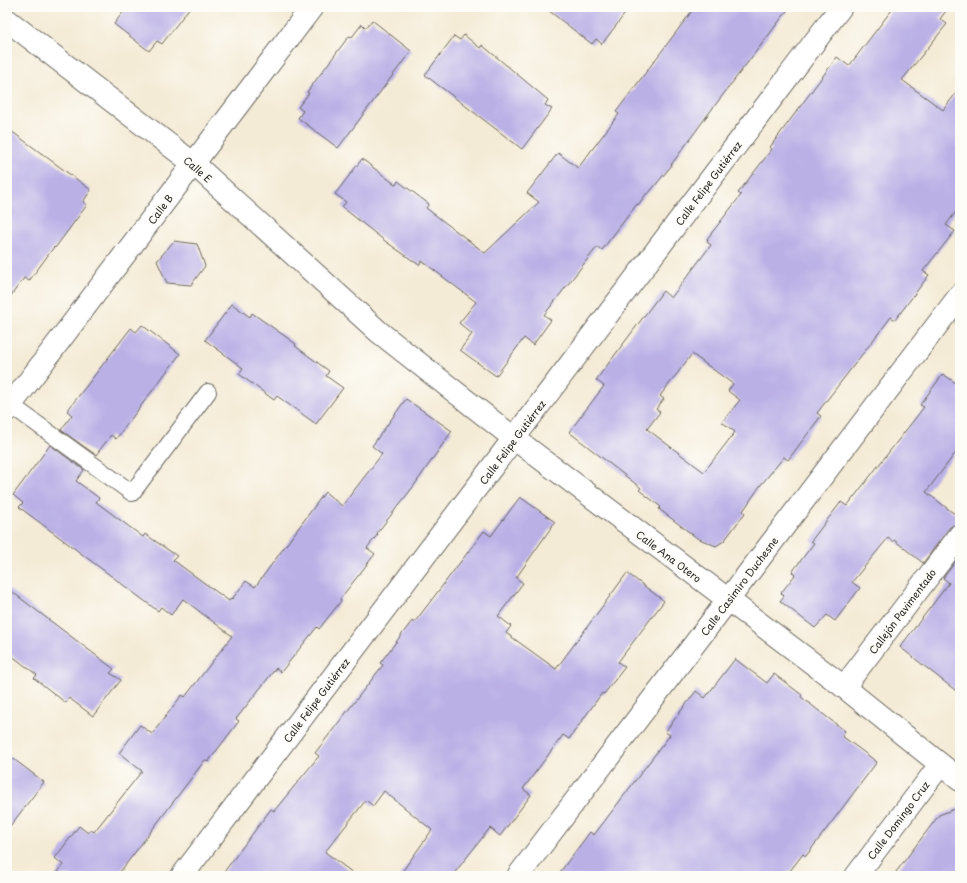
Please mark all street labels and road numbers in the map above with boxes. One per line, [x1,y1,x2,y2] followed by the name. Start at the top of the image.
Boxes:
[671,138,745,228] street label: Calle Felipe Gutiérrez
[180,152,216,186] street label: Calle E
[144,191,176,227] street label: Calle B
[475,397,549,487] street label: Calle Felipe Gutiérrez
[633,527,705,586] street label: Calle Ana Otero
[697,533,781,639] street label: Calle Casimiro Duchesne
[865,565,939,657] street label: Callejón Pavimentado
[279,655,353,745] street label: Calle Felipe Gutiérrez
[863,777,933,862] street label: Calle Domingo Cruz

